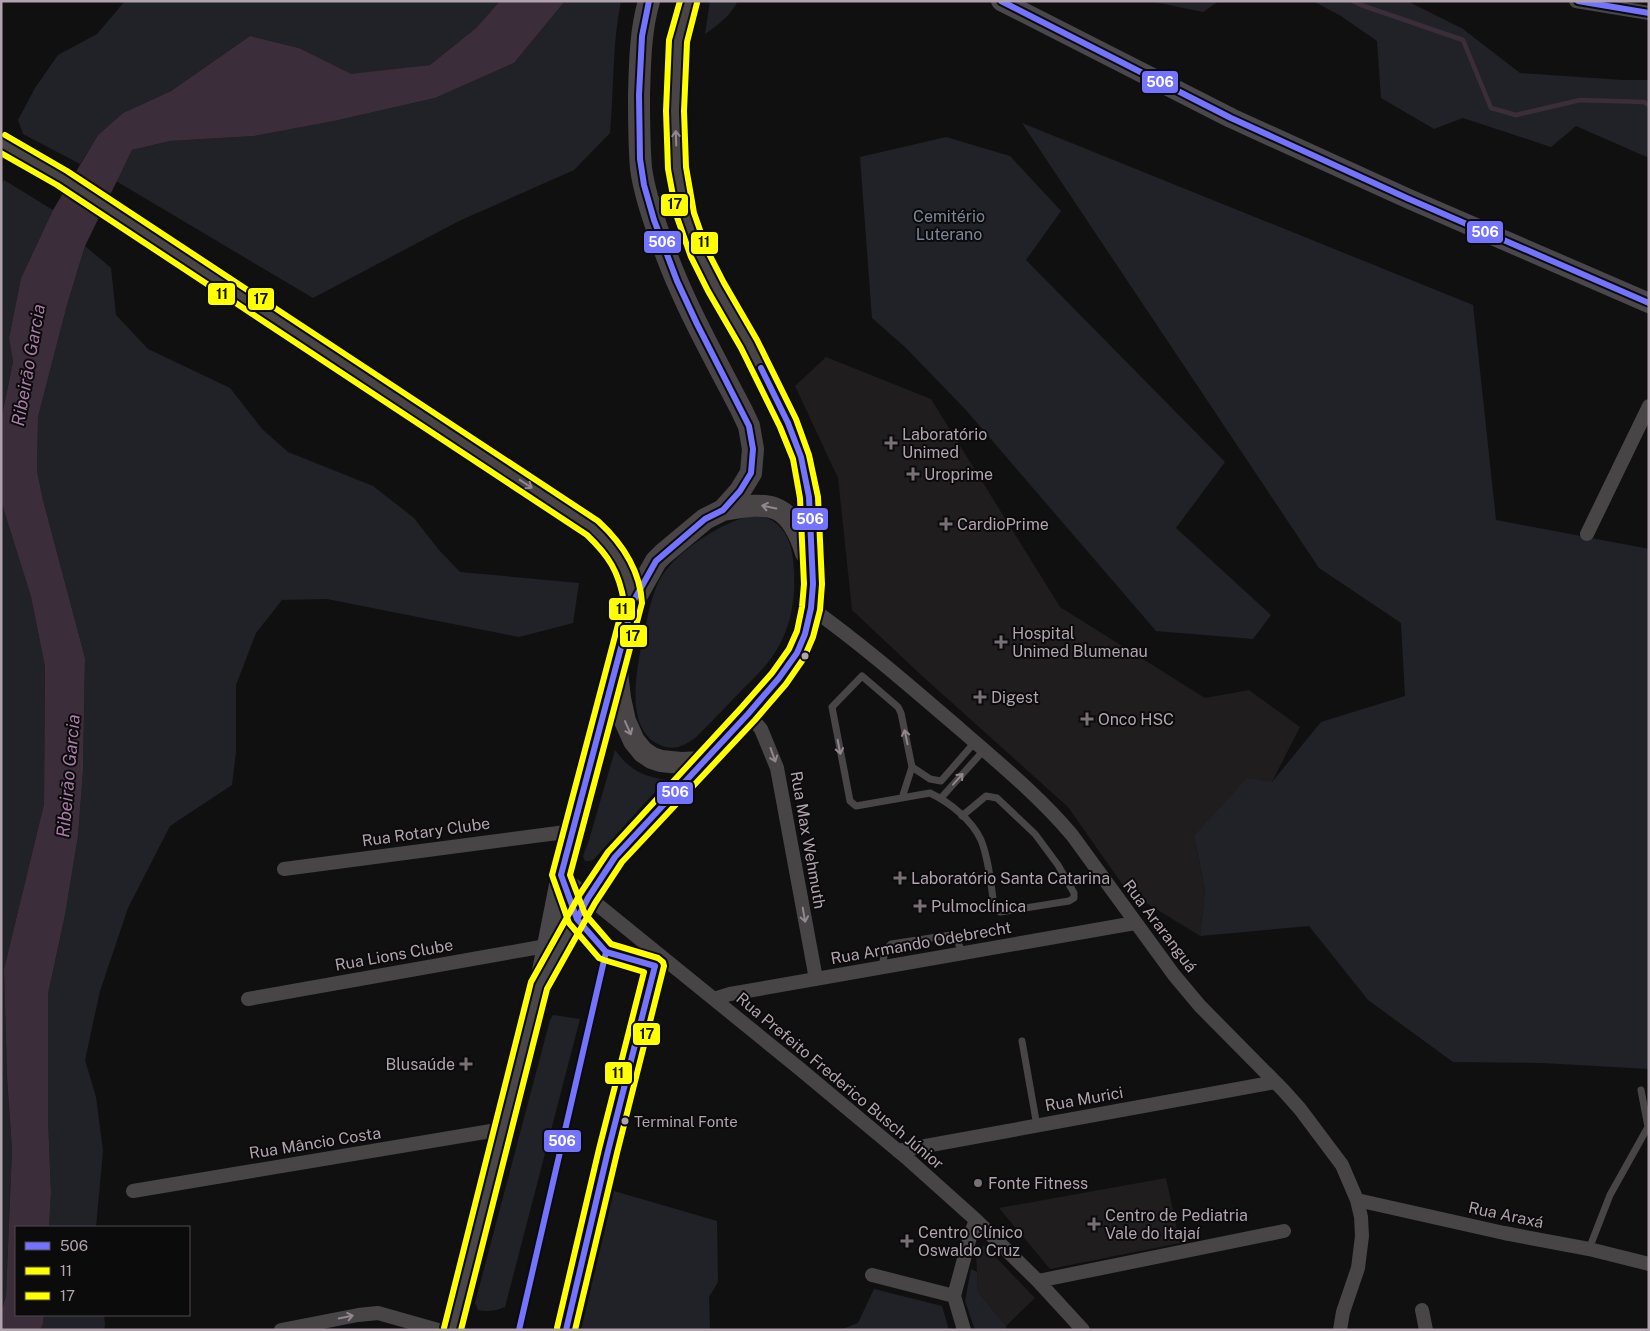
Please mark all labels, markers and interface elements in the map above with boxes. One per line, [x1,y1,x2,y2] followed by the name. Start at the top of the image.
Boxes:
[1141,70,1179,94] line badge: 506
[1146,74,1174,90] text: 506
[671,130,681,146] one-way arrow
[660,193,689,217] line badge: 17
[668,196,683,212] text: 17
[913,207,985,244] park label: Cemitério Luterano
[1466,220,1504,244] line badge: 506
[1471,224,1499,240] text: 506
[643,230,682,254] line badge: 506
[690,231,719,255] line badge: 11
[648,234,676,250] text: 506
[698,234,710,250] text: 11
[207,282,236,306] line badge: 11
[216,286,228,302] text: 11
[247,287,275,311] line badge: 17
[254,291,269,307] text: 17
[7,302,49,428] water label: Ribeirão Garcia
[902,425,987,462] place label: Laboratório Unimed
[884,436,898,450] marker: Laboratório Unimed
[924,465,993,484] place label: Uroprime
[906,467,920,481] marker: Uroprime
[519,479,533,489] one-way arrow
[762,502,778,512] one-way arrow
[791,507,829,531] line badge: 506
[796,511,824,527] text: 506
[957,515,1049,534] place label: CardioPrime
[939,517,953,531] marker: CardioPrime
[608,597,636,621] line badge: 11
[616,601,628,617] text: 11
[619,624,648,648] line badge: 17
[1012,624,1148,661] place label: Hospital Unimed Blumenau
[626,628,641,644] text: 17
[994,635,1008,649] marker: Hospital Unimed Blumenau
[800,651,810,661] unlabelled marker
[991,688,1039,707] place label: Digest
[973,690,987,704] marker: Digest
[1098,710,1174,729] place label: Onco HSC
[1080,712,1094,726] marker: Onco HSC
[52,714,84,838] water label: Ribeirão Garcia
[624,720,634,735] one-way arrow
[900,730,910,746] one-way arrow
[835,738,845,754] one-way arrow
[769,747,778,762] one-way arrow
[787,770,829,910] street label: Rua Max Wehmuth
[952,773,964,786] one-way arrow
[656,781,694,805] line badge: 506
[661,784,689,800] text: 506
[361,814,491,850] street label: Rua Rotary Clube
[911,869,1110,888] place label: Laboratório Santa Catarina
[893,871,907,885] marker: Laboratório Santa Catarina
[1119,876,1201,976] street label: Rua Araranguá
[931,897,1026,916] place label: Pulmoclínica
[913,899,927,913] marker: Pulmoclínica
[799,906,809,922] one-way arrow
[829,918,1013,968] street label: Rua Armando Odebrecht
[333,935,455,975] street label: Rua Lions Clube
[732,989,948,1173] street label: Rua Prefeito Frederico Busch Júnior
[632,1022,661,1046] line badge: 17
[640,1026,655,1042] text: 17
[386,1055,455,1074] place label: Blusaúde
[459,1057,473,1071] marker: Blusaúde
[604,1061,633,1085] line badge: 11
[612,1065,624,1081] text: 11
[1043,1083,1125,1115] street label: Rua Murici
[634,1113,738,1130] place label: Terminal Fonte
[620,1116,630,1126] marker: Terminal Fonte
[248,1123,382,1163] street label: Rua Mâncio Costa
[543,1129,582,1153] line badge: 506
[548,1133,576,1149] text: 506
[988,1174,1088,1193] place label: Fonte Fitness
[972,1177,984,1189] marker: Fonte Fitness
[1467,1198,1545,1232] street label: Rua Araxá
[1105,1206,1248,1243] place label: Centro de Pediatria Vale do Itajaí
[1087,1217,1101,1231] marker: Centro de Pediatria Vale do Itajaí
[918,1223,1023,1260] place label: Centro Clínico Oswaldo Cruz
[15,1226,190,1316] legend
[900,1234,914,1248] marker: Centro Clínico Oswaldo Cruz
[60,1237,88,1254] text: 506
[60,1262,72,1279] text: 11
[60,1287,75,1304] text: 17
[338,1312,354,1321] one-way arrow

